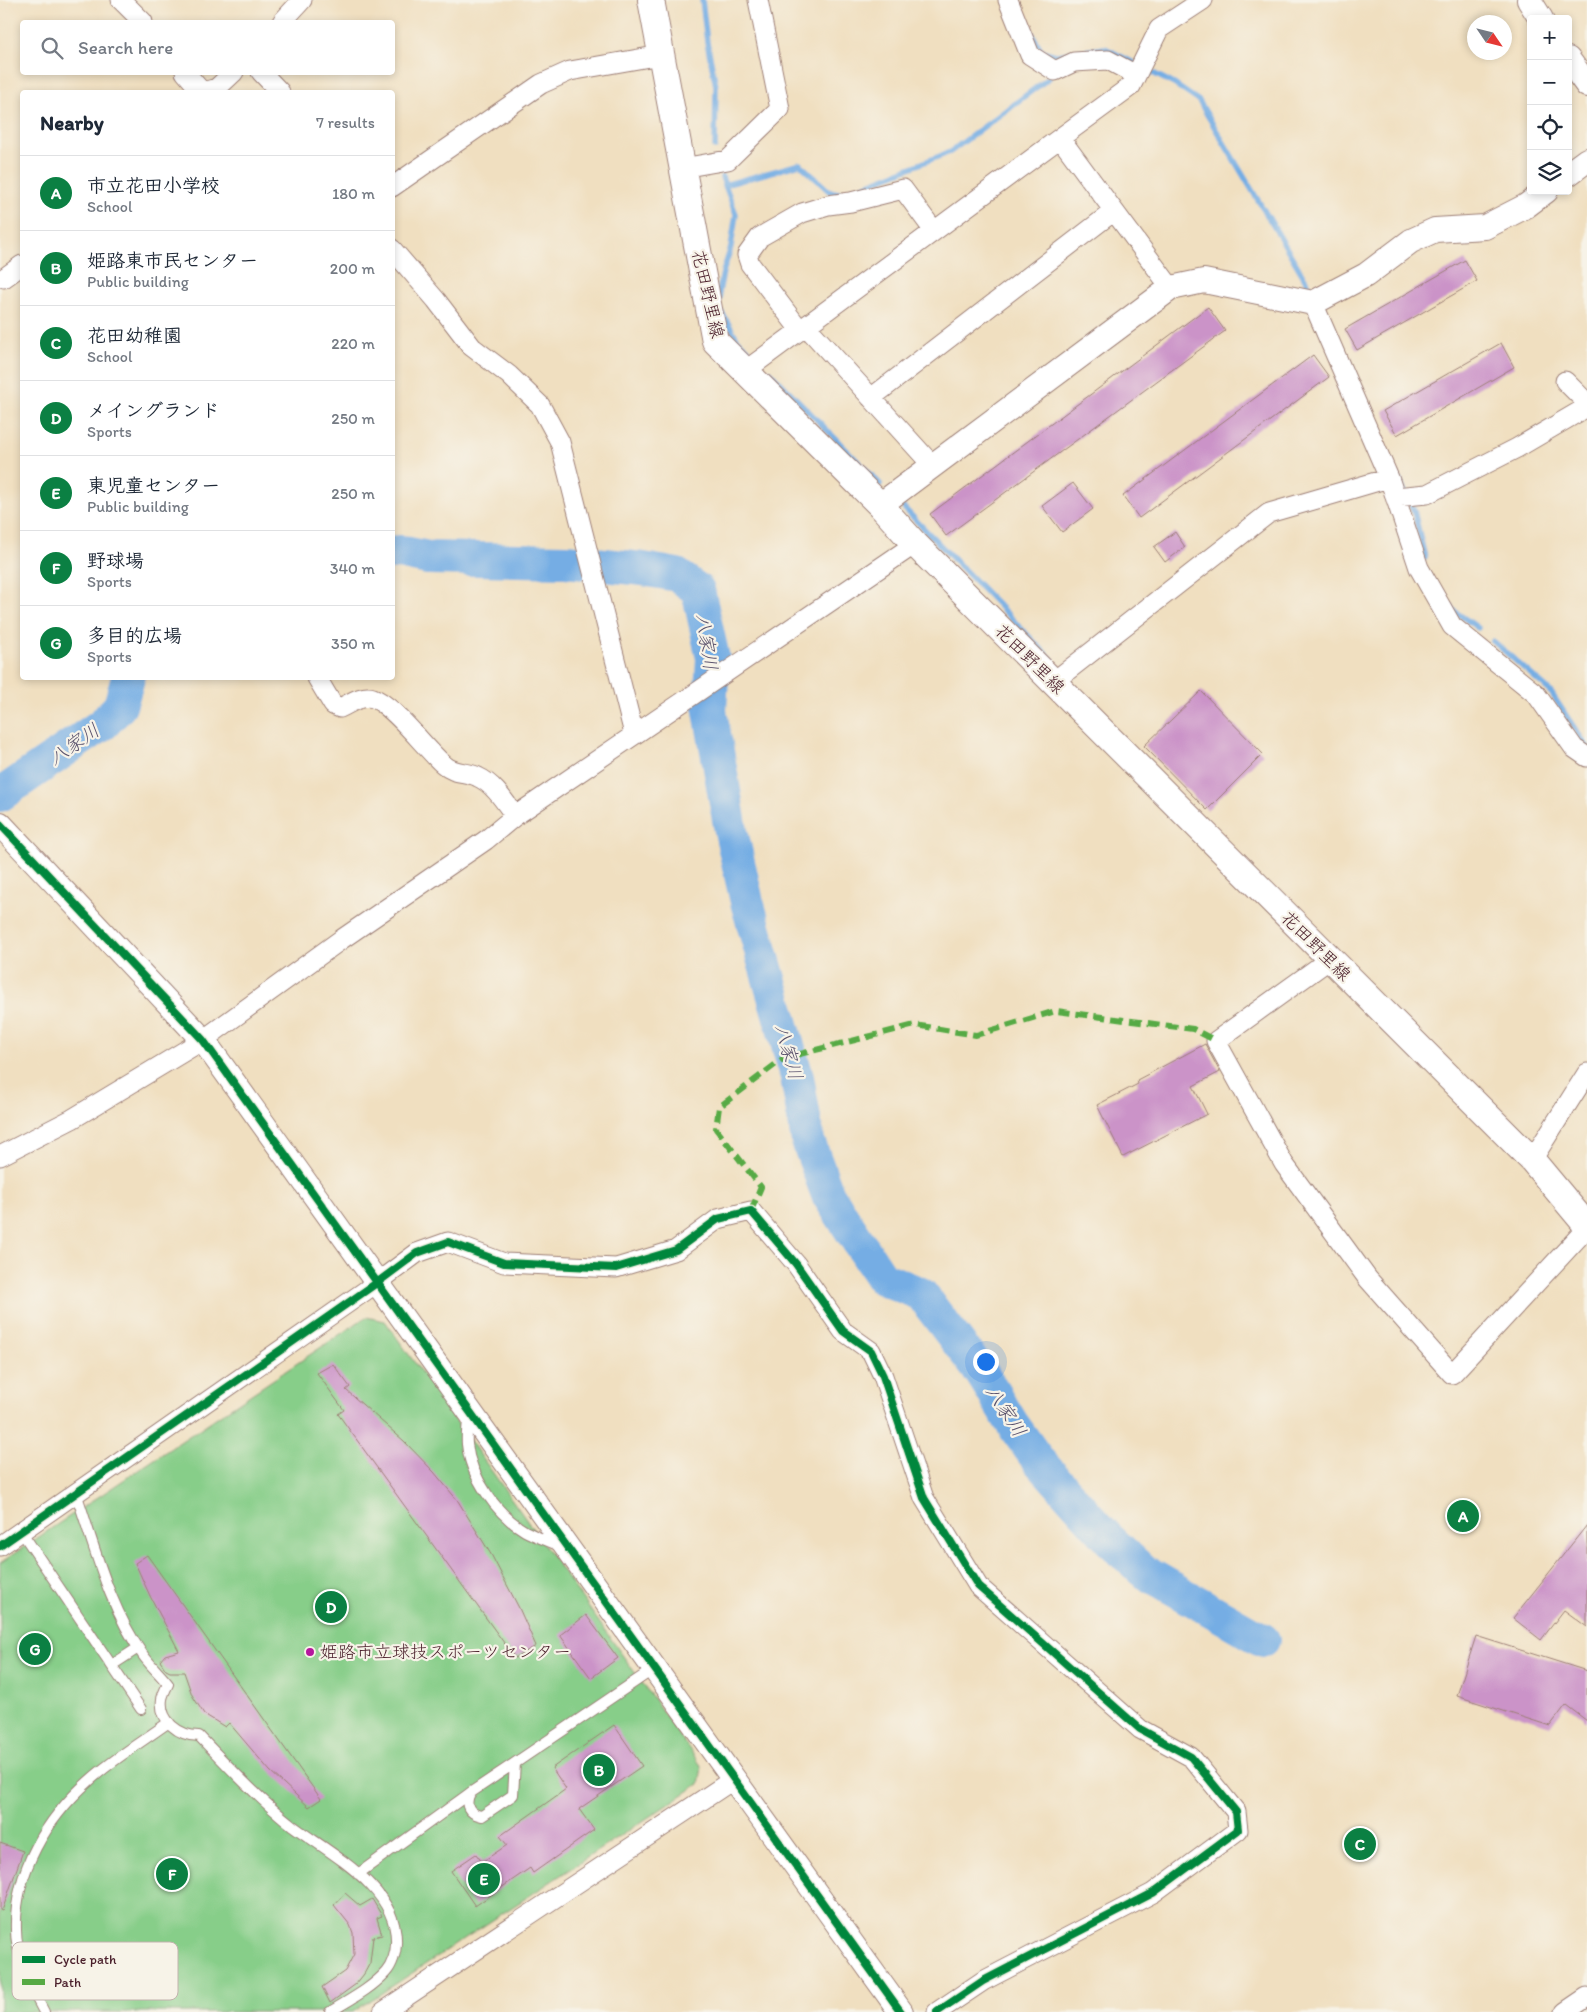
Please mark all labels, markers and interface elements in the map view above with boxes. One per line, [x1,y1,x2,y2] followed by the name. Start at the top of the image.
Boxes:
[1467,15,1512,60] north arrow
[1527,15,1572,195] map controls
[1527,15,1572,60] button: +
[20,20,395,75] search box
[38,34,66,62] icon: search
[78,36,173,59] text: Search here
[1527,60,1572,105] button: −
[1527,105,1572,150] button: locate
[40,110,104,135] text: Nearby
[316,113,375,132] text: 7 results
[1527,150,1572,195] button: layers
[87,174,220,197] text: 市立花田小学校
[51,184,61,203] text: A
[332,184,375,203] text: 180 m
[87,197,133,216] text: School
[687,248,729,340] street label: 花田野里線
[87,249,258,272] text: 姫路東市民センター
[51,259,61,278] text: B
[330,259,375,278] text: 200 m
[87,272,189,291] text: Public building
[87,324,182,347] text: 花田幼稚園
[51,334,61,353] text: C
[331,334,375,353] text: 220 m
[87,347,133,366] text: School
[87,399,220,422] text: メイングランド
[51,409,61,428] text: D
[331,409,375,428] text: 250 m
[87,422,132,441] text: Sports
[87,474,220,497] text: 東児童センター
[52,484,60,503] text: E
[331,484,375,503] text: 250 m
[87,497,189,516] text: Public building
[87,549,144,572] text: 野球場
[52,559,60,578] text: F
[330,559,375,578] text: 340 m
[87,572,132,591] text: Sports
[692,612,722,672] water label: 八家川
[990,619,1070,699] street label: 花田野里線
[87,624,182,647] text: 多目的広場
[50,634,62,653] text: G
[331,634,375,653] text: 350 m
[87,647,132,666] text: Sports
[44,718,104,770] water label: 八家川
[1276,906,1356,986] street label: 花田野里線
[771,1021,807,1083] water label: 八家川
[973,1349,999,1375] your location
[981,1381,1031,1441] water label: 八家川
[1447,1497,1479,1535] pin: A
[315,1588,347,1626] pin: D
[19,1630,51,1668] pin: G
[320,1641,571,1663] place label: 姫路市立球技スポーツセンター
[304,1646,316,1658] marker: 姫路市立球技スポーツセンター
[583,1751,615,1789] pin: B
[1344,1825,1376,1863] pin: C
[156,1855,188,1893] pin: F
[468,1860,500,1898] pin: E
[12,1942,178,2000] legend
[54,1951,117,1968] text: Cycle path
[54,1974,81,1991] text: Path

